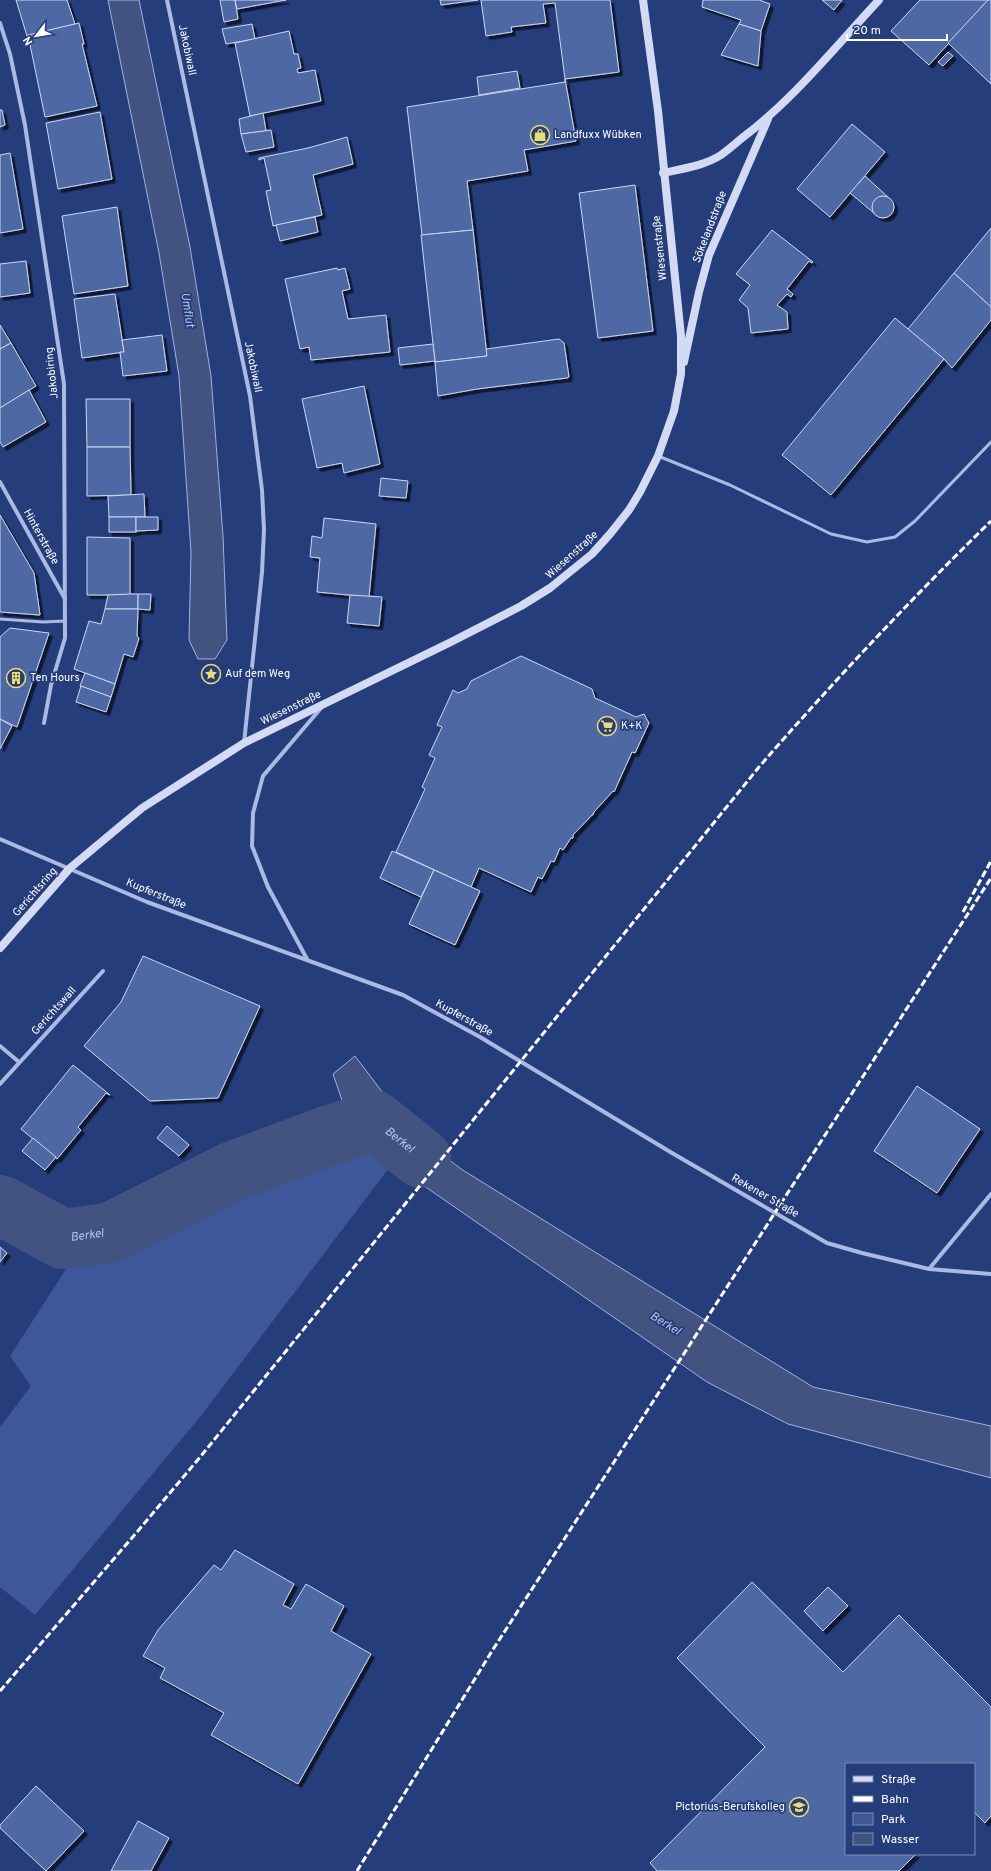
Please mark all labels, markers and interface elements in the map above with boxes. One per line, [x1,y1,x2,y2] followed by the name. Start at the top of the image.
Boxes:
[16,16,56,56] north arrow
[847,16,947,42] scale bar
[175,23,199,77] street label: Jakobiwall
[853,23,881,39] text: 20 m
[20,34,36,48] text: N
[529,124,551,146] shop icon: Landfuxx Wübken
[554,128,642,142] place label: Landfuxx Wübken
[690,189,730,265] street label: Sökelandstraße
[650,215,670,281] street label: Wiesenstraße
[176,291,198,329] water label: Umflut
[241,340,265,394] street label: Jakobiwall
[42,346,62,400] street label: Jakobiring
[20,507,62,567] street label: Hinterstraße
[543,528,601,582] street label: Wiesenstraße
[200,663,222,685] place icon: Auf dem Weg
[5,667,27,689] building icon: Ten Hours
[225,667,290,681] place label: Auf dem Weg
[30,671,80,685] place label: Ten Hours
[258,687,324,729] street label: Wiesenstraße
[596,715,618,737] supermarket icon: K+K
[621,719,643,733] place label: K+K
[10,864,60,920] street label: Gerichtsring
[124,876,188,912] street label: Kupferstraße
[29,984,79,1038] street label: Gerichtswall
[433,996,495,1040] street label: Kupferstraße
[381,1124,418,1158] water label: Berkel
[729,1171,801,1221] street label: Rekener Straße
[70,1226,106,1246] water label: Berkel
[647,1308,684,1340] water label: Berkel
[845,1763,975,1855] legend
[881,1772,916,1788] text: Straße
[881,1792,909,1808] text: Bahn
[788,1796,810,1818] school or university icon: Pictorius-Berufskolleg
[675,1800,785,1814] place label: Pictorius-Berufskolleg
[881,1812,906,1828] text: Park
[881,1832,920,1848] text: Wasser

